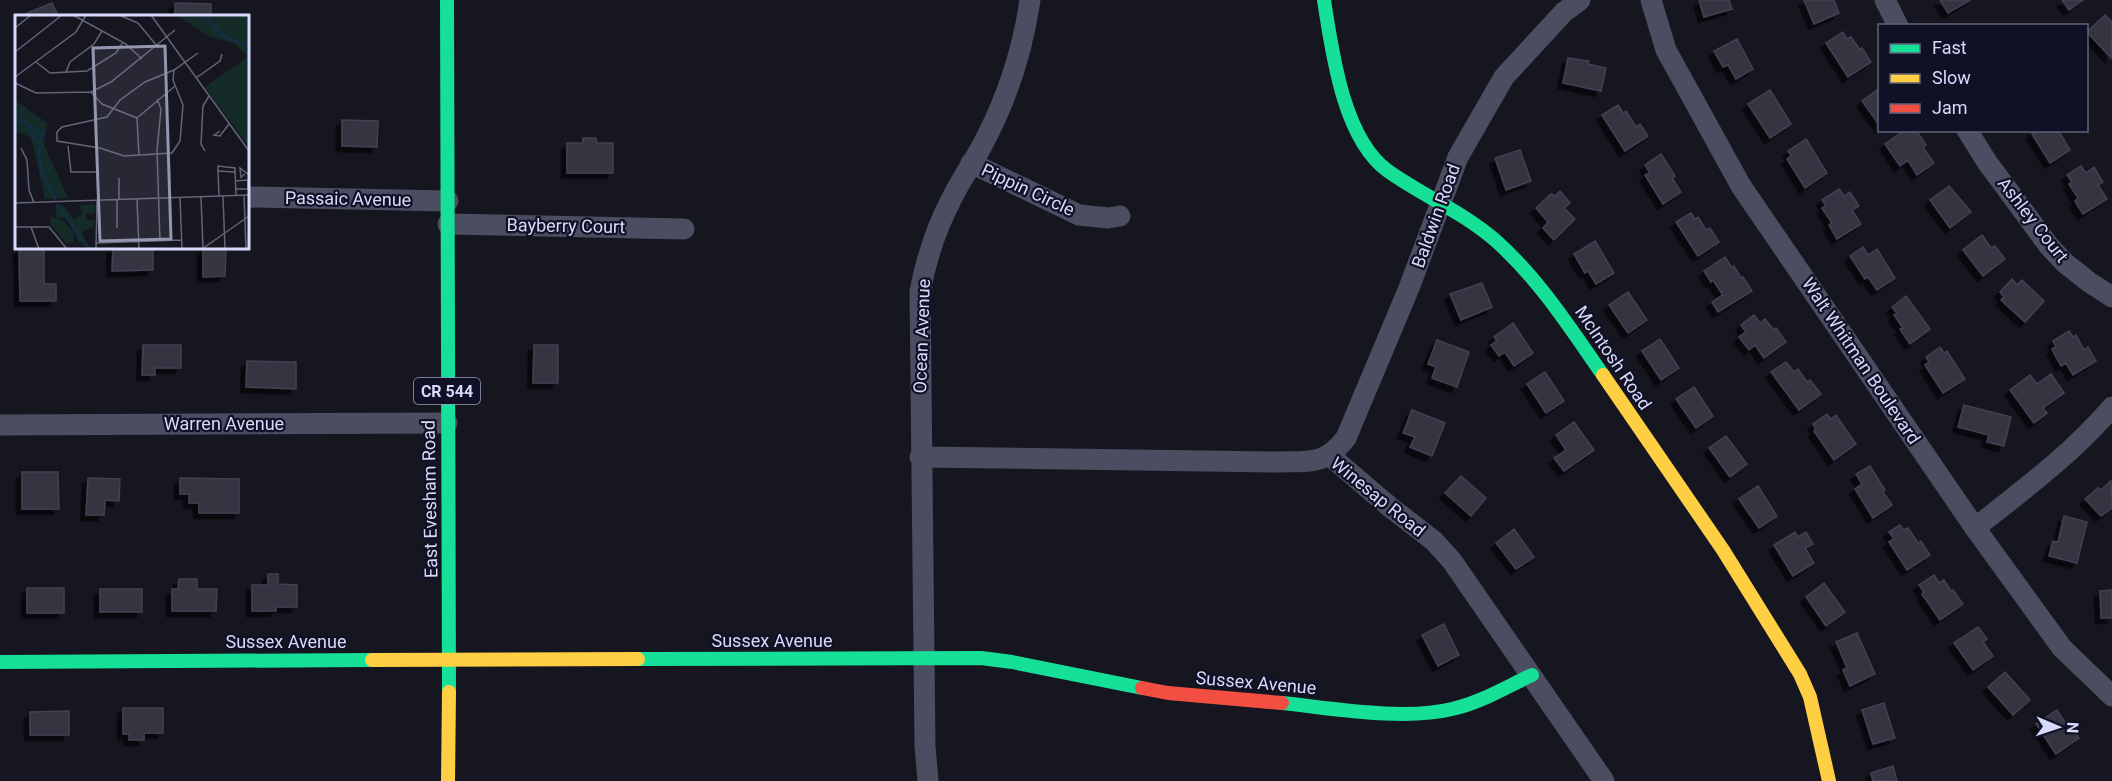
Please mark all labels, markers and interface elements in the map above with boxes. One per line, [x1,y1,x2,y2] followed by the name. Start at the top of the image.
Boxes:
[15,15,249,249] inset map
[1878,24,2088,132] legend
[1932,37,1967,58] text: Fast
[1932,67,1971,88] text: Slow
[1932,97,1968,118] text: Jam
[978,159,1078,220] street label: Pippin Circle
[1407,161,1464,271] street label: Baldwin Road
[1994,173,2073,266] street label: Ashley Court
[285,187,411,210] street label: Passaic Avenue
[506,214,626,237] street label: Bayberry Court
[1798,274,1925,448] street label: Walt Whitman Boulevard
[909,278,934,394] street label: Ocean Avenue
[1571,302,1656,414] street label: McIntosh Road
[414,378,480,404] road number: CR 544
[164,413,284,434] street label: Warren Avenue
[418,420,441,578] street label: East Evesham Road
[1327,452,1430,541] street label: Winesap Road
[712,630,833,651] street label: Sussex Avenue
[226,631,347,652] street label: Sussex Avenue
[1195,667,1317,698] street label: Sussex Avenue
[2028,697,2088,757] north arrow
[2063,722,2082,733] text: N

